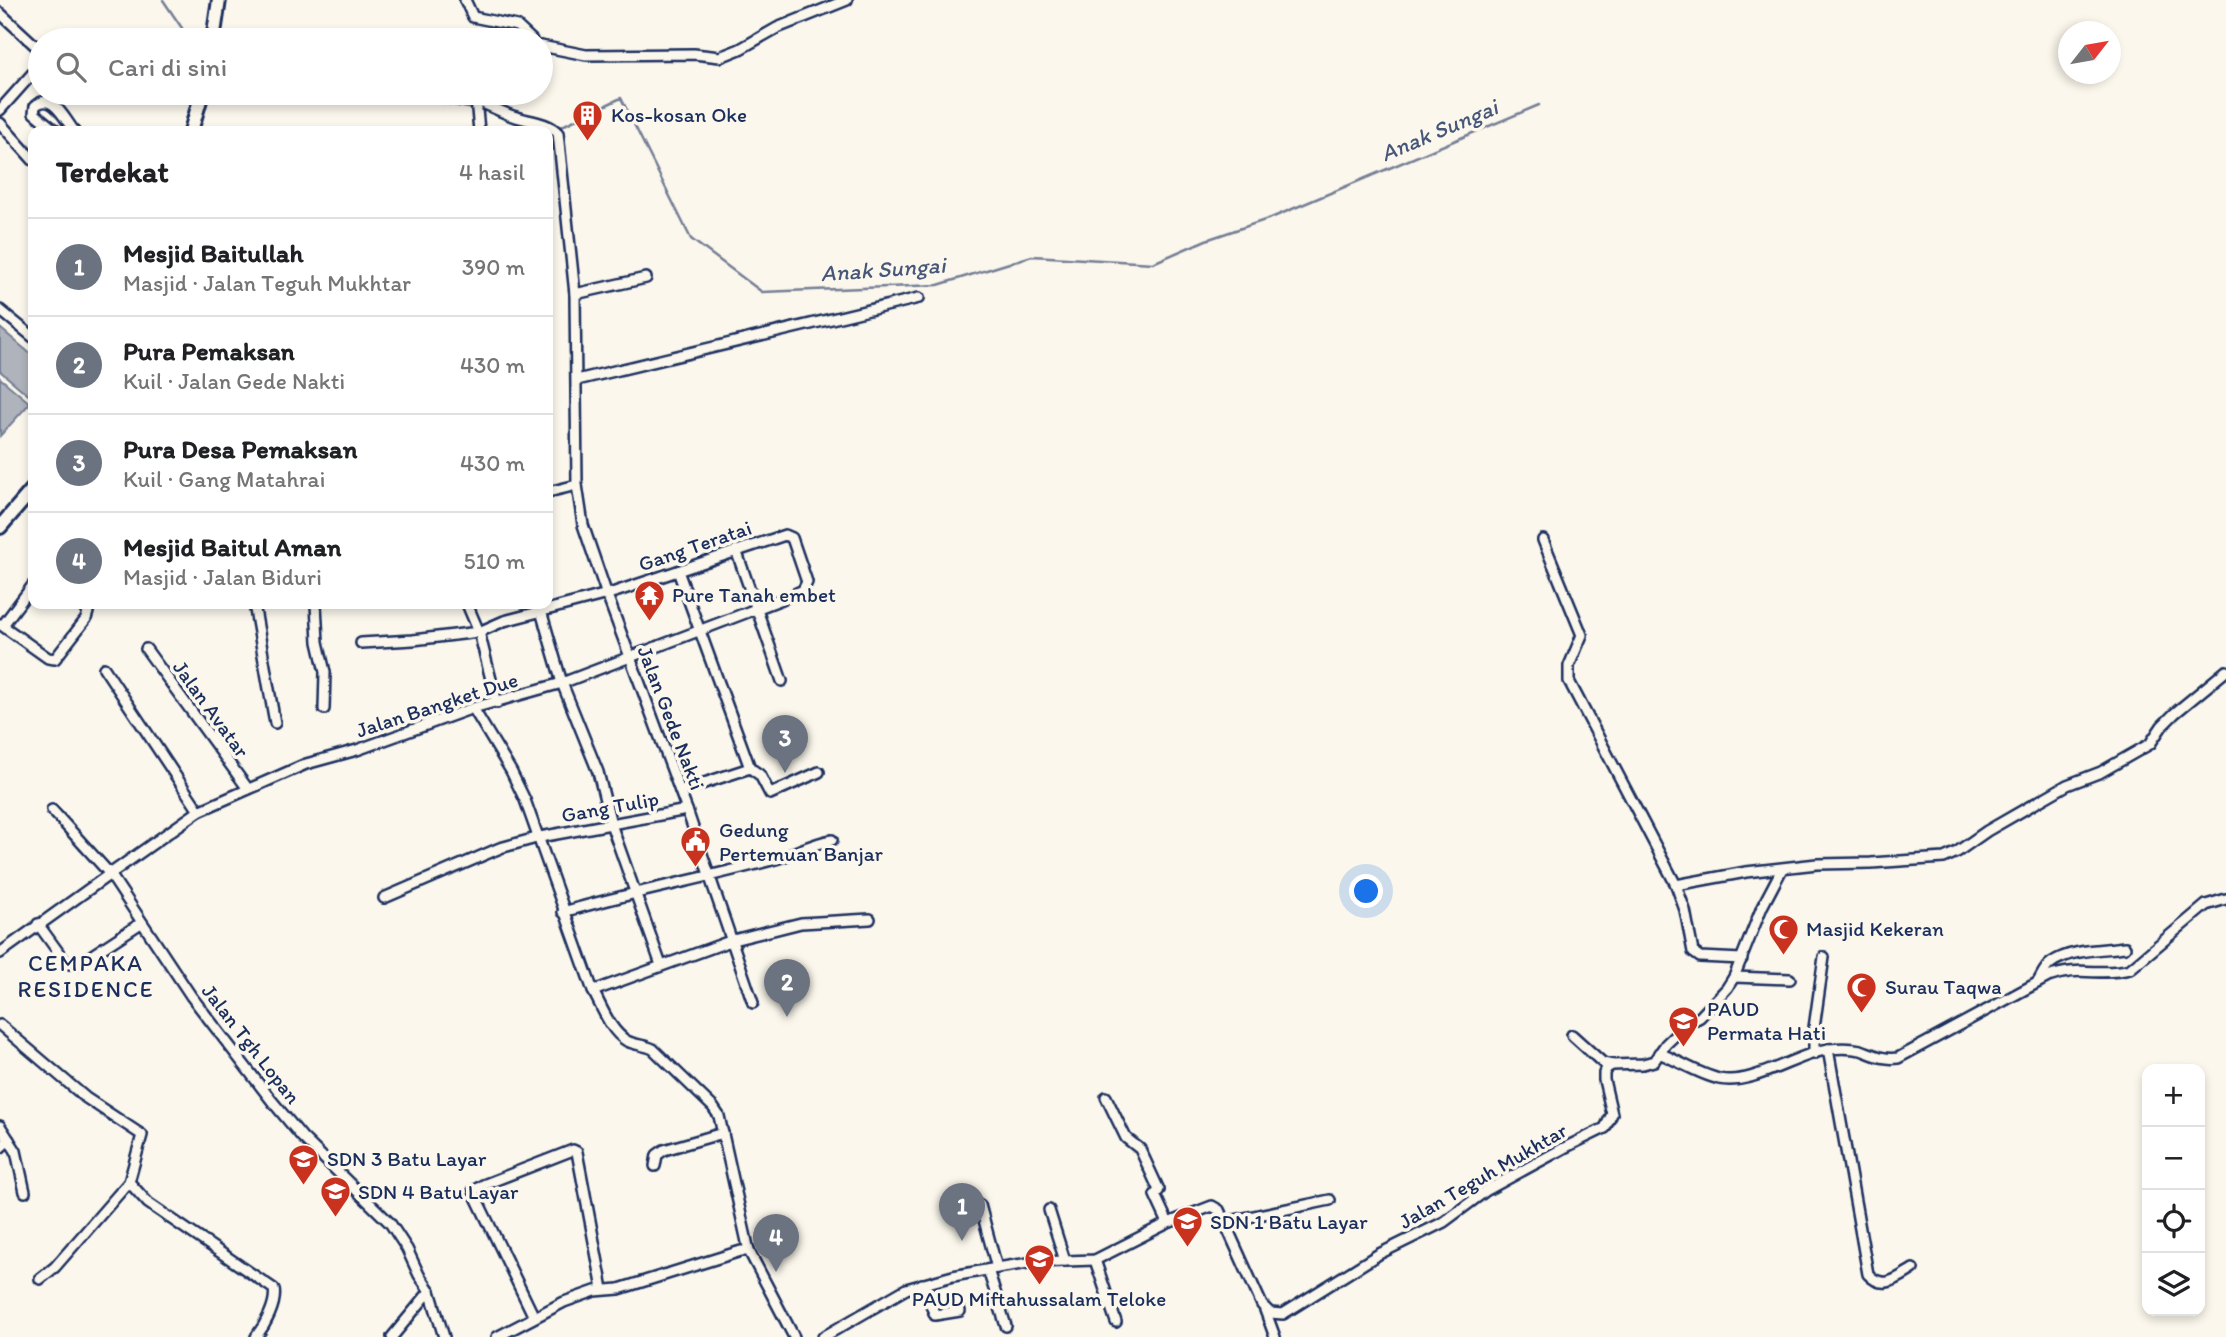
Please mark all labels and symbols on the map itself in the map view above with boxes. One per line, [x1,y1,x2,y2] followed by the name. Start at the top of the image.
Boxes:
[2058,21,2121,84] north arrow
[1376,92,1504,167] water label: Anak Sungai
[571,98,605,142] building icon: Kos-kosan Oke
[611,102,747,127] place label: Kos-kosan Oke
[820,251,948,287] water label: Anak Sungai
[635,515,755,577] street label: Gang Teratai
[632,578,666,622] temple icon: Pure Tanah embet
[672,582,836,607] place label: Pure Tanah embet
[633,642,710,793] street label: Jalan Gede Nakti
[168,655,255,762] street label: Jalan Avatar
[353,667,521,742] street label: Jalan Bangket Due
[762,715,808,773] pin: 3
[559,786,661,827] street label: Gang Tulip
[719,817,884,866] place label: Gedung Pertemuan Banjar
[679,825,713,869] public building icon: Gedung Pertemuan Banjar
[1349,874,1383,908] your location
[1766,912,1800,956] mosque icon: Masjid Kekeran
[1806,916,1944,941] place label: Masjid Kekeran
[17,949,155,1003] district label: CEMPAKA RESIDENCE
[764,959,810,1017] pin: 2
[1845,970,1879,1014] mosque icon: Surau Taqwa
[1885,974,2002,999] place label: Surau Taqwa
[197,979,306,1109] street label: Jalan Tgh Lopan
[1707,996,1826,1045] place label: PAUD Permata Hati
[1667,1004,1701,1048] school or university icon: PAUD Permata Hati
[1394,1117,1571,1234] street label: Jalan Teguh Mukhtar
[287,1142,321,1186] school or university icon: SDN 3 Batu Layar
[327,1146,487,1171] place label: SDN 3 Batu Layar
[318,1175,352,1219] school or university icon: SDN 4 Batu Layar
[358,1179,519,1204] place label: SDN 4 Batu Layar
[939,1183,985,1241] pin: 1
[1170,1205,1204,1249] school or university icon: SDN 1 Batu Layar
[1210,1209,1368,1234] place label: SDN 1 Batu Layar
[753,1214,799,1272] pin: 4
[1022,1242,1056,1286] school or university icon: PAUD Miftahussalam Teloke
[912,1286,1166,1311] place label: PAUD Miftahussalam Teloke

